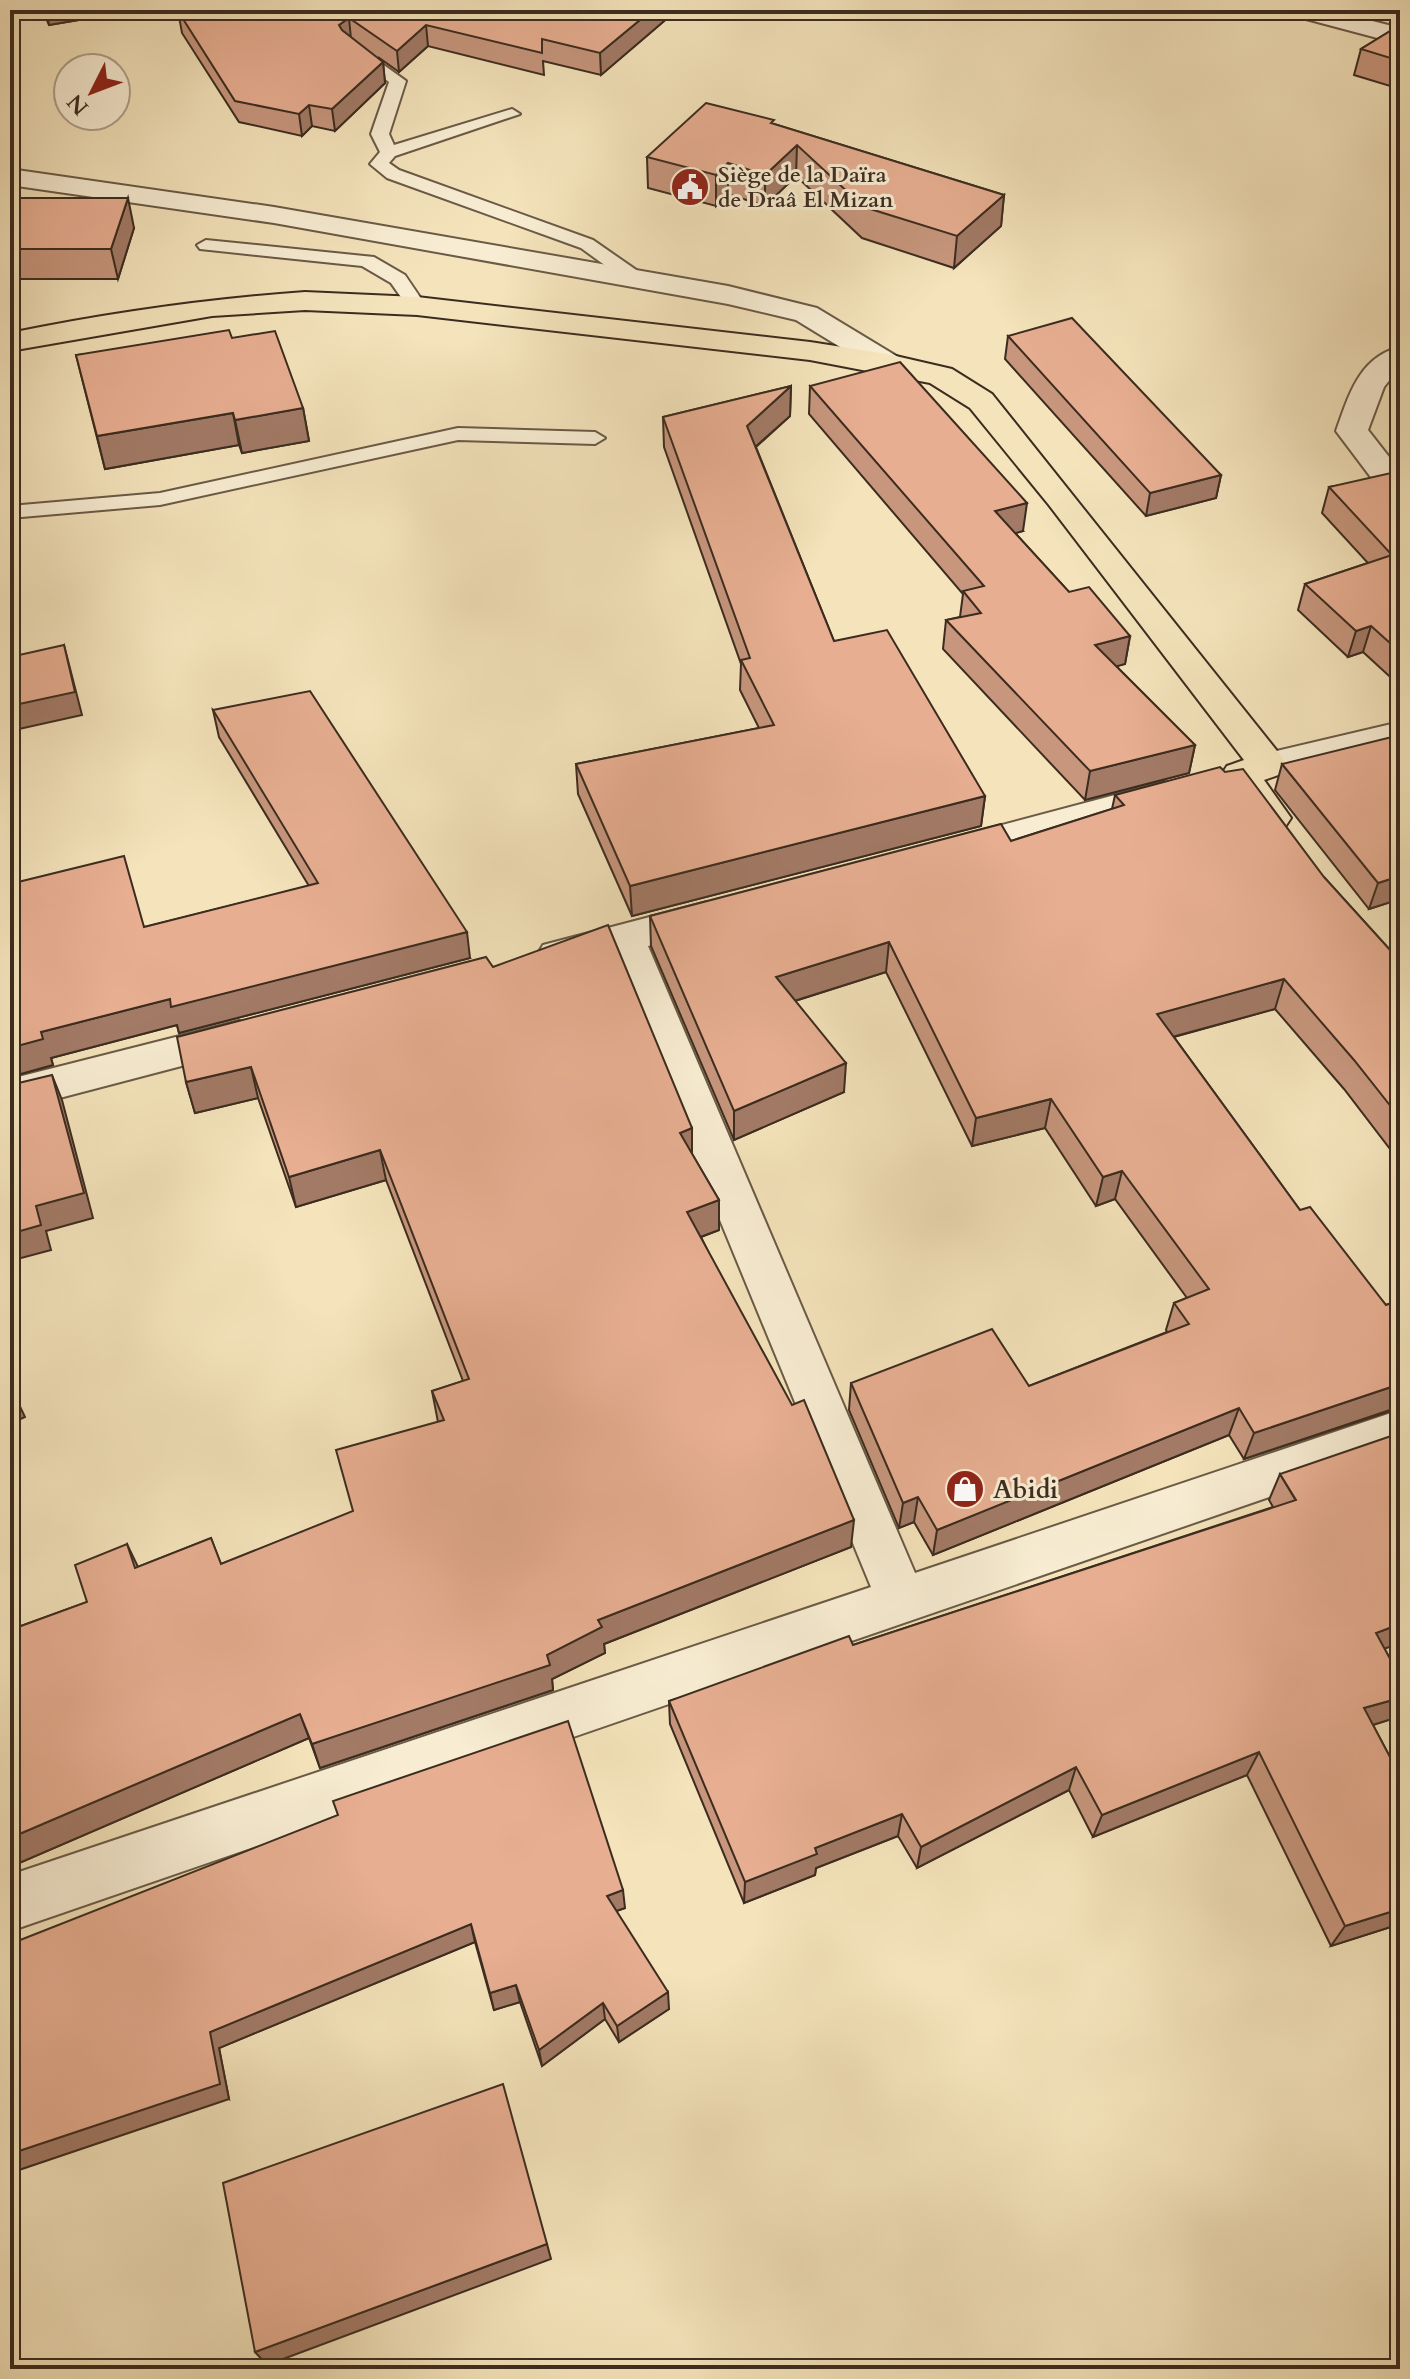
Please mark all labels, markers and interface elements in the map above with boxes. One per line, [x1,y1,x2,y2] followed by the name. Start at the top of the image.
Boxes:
[52,52,132,132] north arrow
[60,88,95,122] text: N
[718,160,893,215] place label: Siège de la Daïra de Draâ El Mizan
[669,166,711,208] public building icon: Siège de la Daïra de Draâ El Mizan
[944,1468,986,1510] shop icon: Abidi
[993,1472,1058,1507] place label: Abidi

